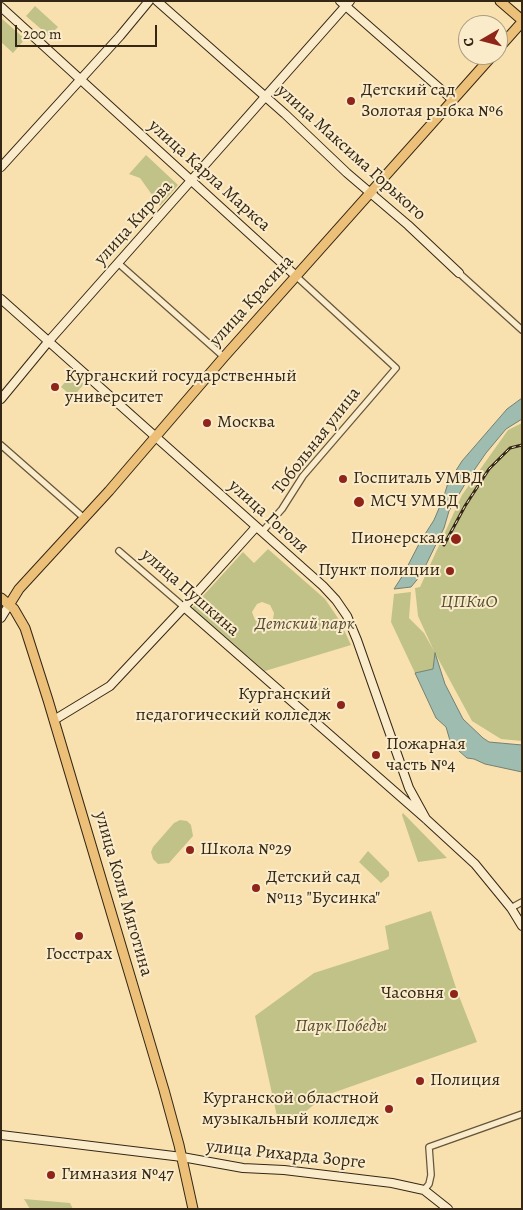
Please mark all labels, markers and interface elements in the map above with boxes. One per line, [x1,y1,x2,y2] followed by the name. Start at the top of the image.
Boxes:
[18,15,160,47] scale bar
[458,15,508,65] north arrow
[23,24,62,44] text: 200 m
[459,36,479,48] text: С
[272,80,430,226] street label: улица Максима Горького
[361,80,503,122] place label: Детский сад Золотая рыбка №6
[345,95,357,107] marker: Детский сад Золотая рыбка №6
[143,115,275,237] street label: улица Карла Маркса
[90,176,178,270] street label: улица Кирова
[205,251,299,351] street label: улица Красина
[65,366,297,408] place label: Курганский государственный университет
[49,381,61,393] marker: Курганский государственный университет
[268,383,366,499] street label: Тобольная улица
[217,412,275,434] place label: Москва
[201,417,213,429] marker: Москва
[353,468,483,490] place label: Госпиталь УМВД
[337,473,349,485] marker: Госпиталь УМВД
[223,475,313,559] street label: улица Гоголя
[370,491,458,513] place label: МСЧ УМВД
[352,495,366,509] marker: МСЧ УМВД
[351,528,445,550] place label: Пионерская
[449,532,463,546] marker: Пионерская
[136,544,244,642] street label: улица Пушкина
[318,560,440,582] place label: Пункт полиции
[444,565,456,577] marker: Пункт полиции
[441,592,497,614] park label: ЦПКиО
[255,614,355,636] park label: Детский парк
[136,684,331,726] place label: Курганский педагогический колледж
[335,699,347,711] marker: Курганский педагогический колледж
[386,734,466,776] place label: Пожарная часть №4
[370,749,382,761] marker: Пожарная часть №4
[89,809,157,979] street label: улица Коли Мяготина
[200,839,292,861] place label: Школа №29
[184,844,196,856] marker: Школа №29
[266,867,380,910] place label: Детский сад №113 "Бусинка"
[250,882,262,894] marker: Детский сад №113 "Бусинка"
[73,930,85,942] marker: Госстрах
[46,944,112,966] place label: Госстрах
[381,983,444,1005] place label: Часовня
[448,988,460,1000] marker: Часовня
[295,1016,387,1038] park label: Парк Победы
[430,1070,500,1092] place label: Полиция
[414,1075,426,1087] marker: Полиция
[202,1088,379,1130] place label: Курганской областной музыкальный колледж
[383,1103,395,1115] marker: Курганской областной музыкальный колледж
[205,1136,367,1174] street label: улица Рихарда Зорге
[61,1164,174,1186] place label: Гимназия №47
[45,1169,57,1181] marker: Гимназия №47

